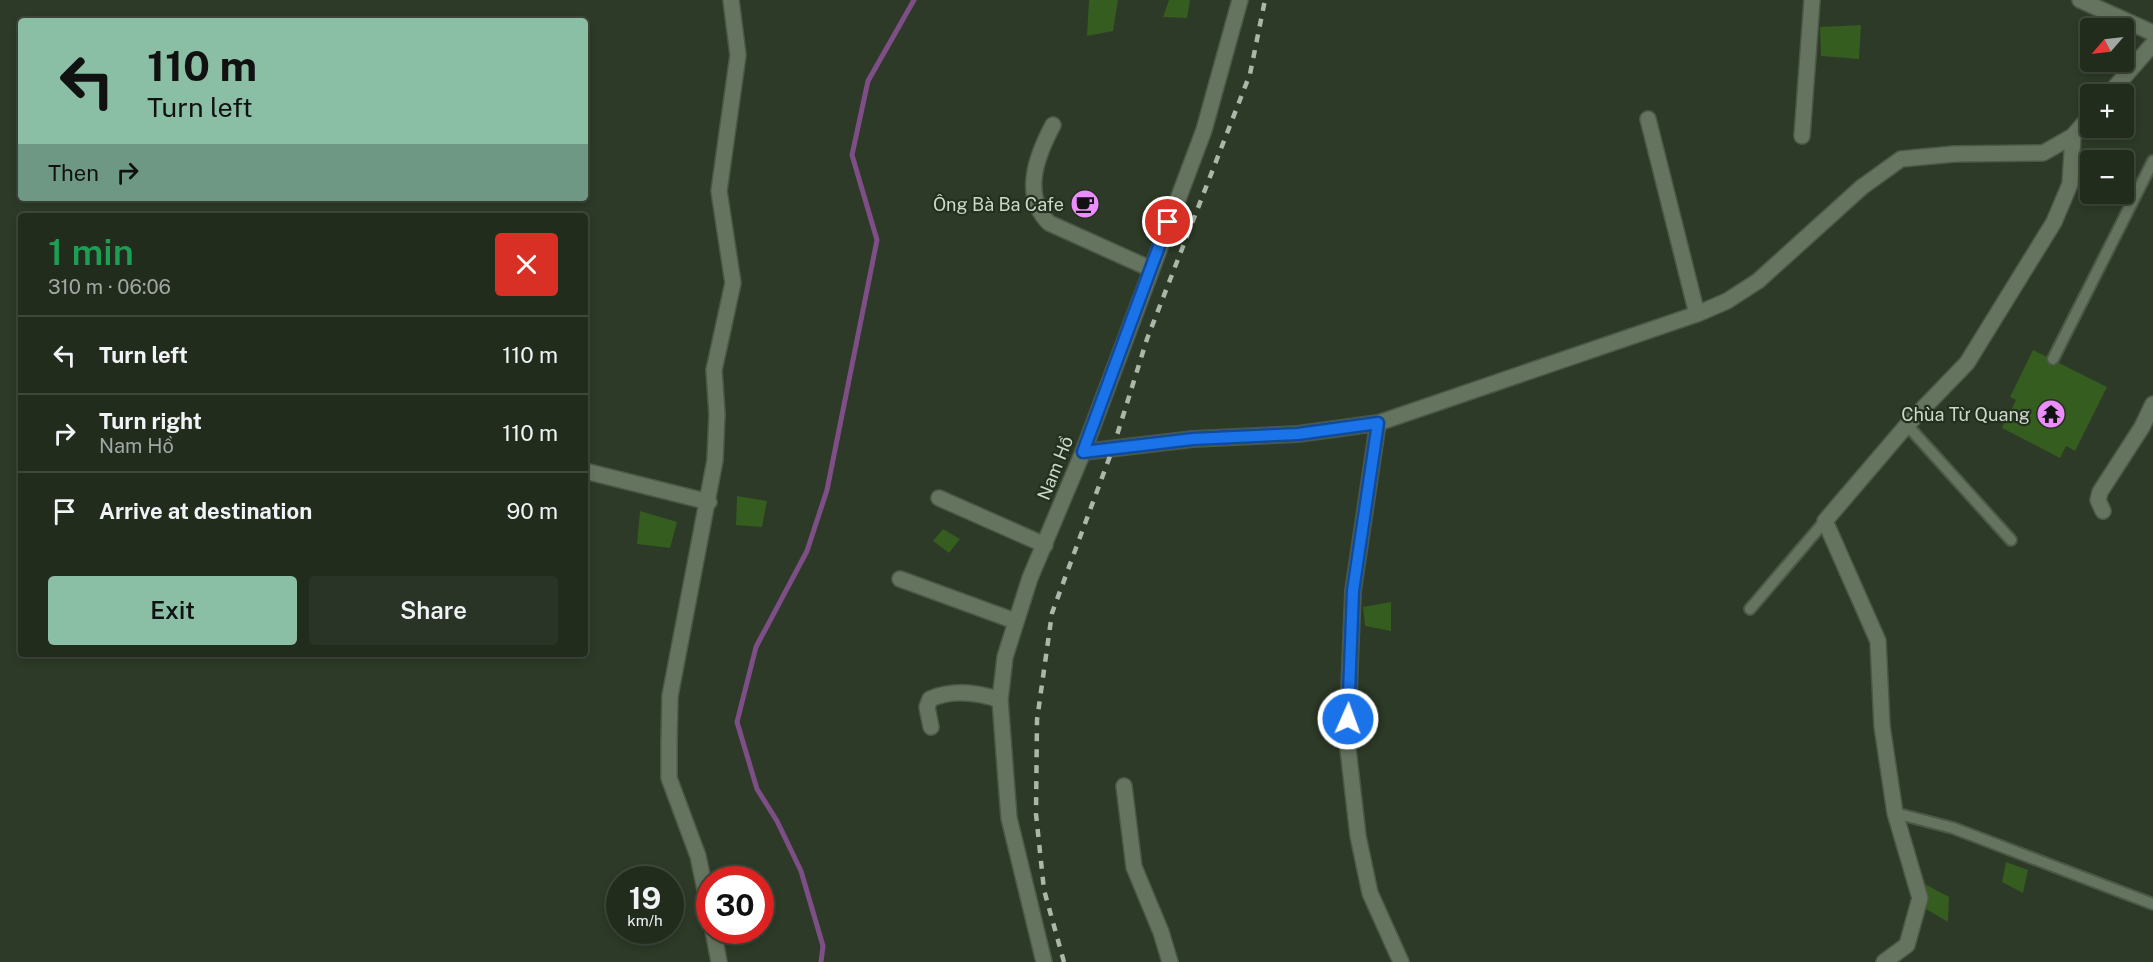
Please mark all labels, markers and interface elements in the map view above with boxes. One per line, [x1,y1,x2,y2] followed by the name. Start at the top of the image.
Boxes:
[2080,18,2134,72] north arrow
[2080,18,2134,204] map controls
[147,41,257,90] text: 110 m
[48,42,126,120] icon: left
[2080,84,2134,138] button: +
[147,91,253,123] text: Turn left
[2080,150,2134,204] button: −
[111,156,144,189] icon: right
[48,160,99,186] text: Then
[1069,188,1101,220] cafe icon: Ông Bà Ba Cafe
[933,194,1064,215] place label: Ông Bà Ba Cafe
[1142,196,1193,247] pin
[1151,205,1184,238] icon: arrive
[48,231,134,273] text: 1 min
[495,233,558,296] button: close
[48,275,171,299] text: 310 m · 06:06
[48,339,81,372] icon: left
[99,342,188,368] text: Turn left
[502,342,558,368] text: 110 m
[2035,398,2067,430] temple icon: Chùa Từ Quang
[1901,404,2030,425] place label: Chùa Từ Quang
[99,408,202,434] text: Turn right
[48,417,81,450] icon: right
[502,420,558,446] text: 110 m
[1033,433,1077,503] street label: Nam Hồ
[99,434,174,458] text: Nam Hồ
[48,495,81,528] icon: arrive
[99,498,312,524] text: Arrive at destination
[507,498,558,524] text: 90 m
[48,576,297,645] button: Exit
[309,576,558,645] button: Share
[1316,687,1380,751] position arrow
[696,866,774,944] speed limit sign: 30
[629,880,661,916] text: 19
[627,912,663,929] text: km/h

